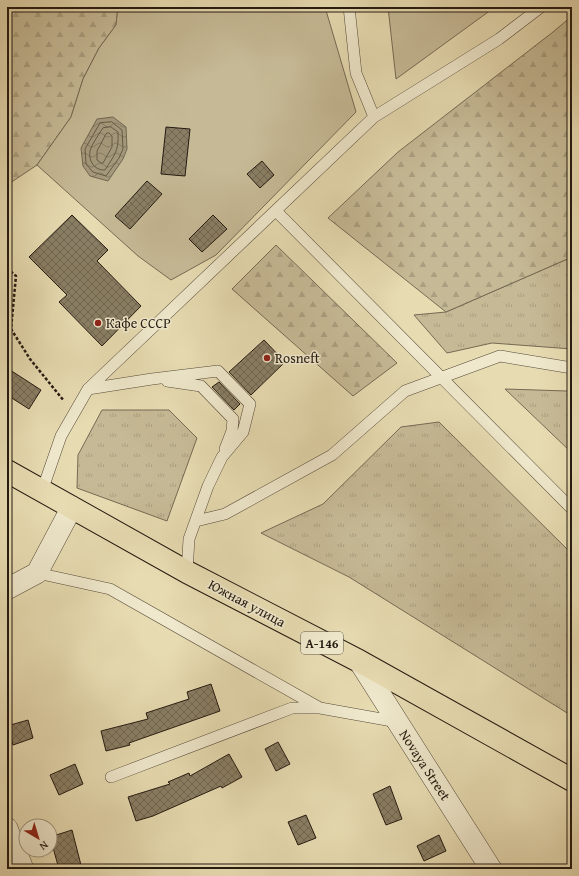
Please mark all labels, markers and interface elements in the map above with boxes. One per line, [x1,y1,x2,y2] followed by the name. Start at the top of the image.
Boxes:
[106,313,171,333] place label: Кафе СССР
[93,318,103,328] marker: Кафе СССР
[275,348,320,368] place label: Rosneft
[262,353,272,363] marker: Rosneft
[205,574,289,632] street label: Южная улица
[301,632,343,654] road number: А-146
[394,725,456,805] street label: Novaya Street
[18,818,58,858] north arrow
[36,837,52,855] text: N

